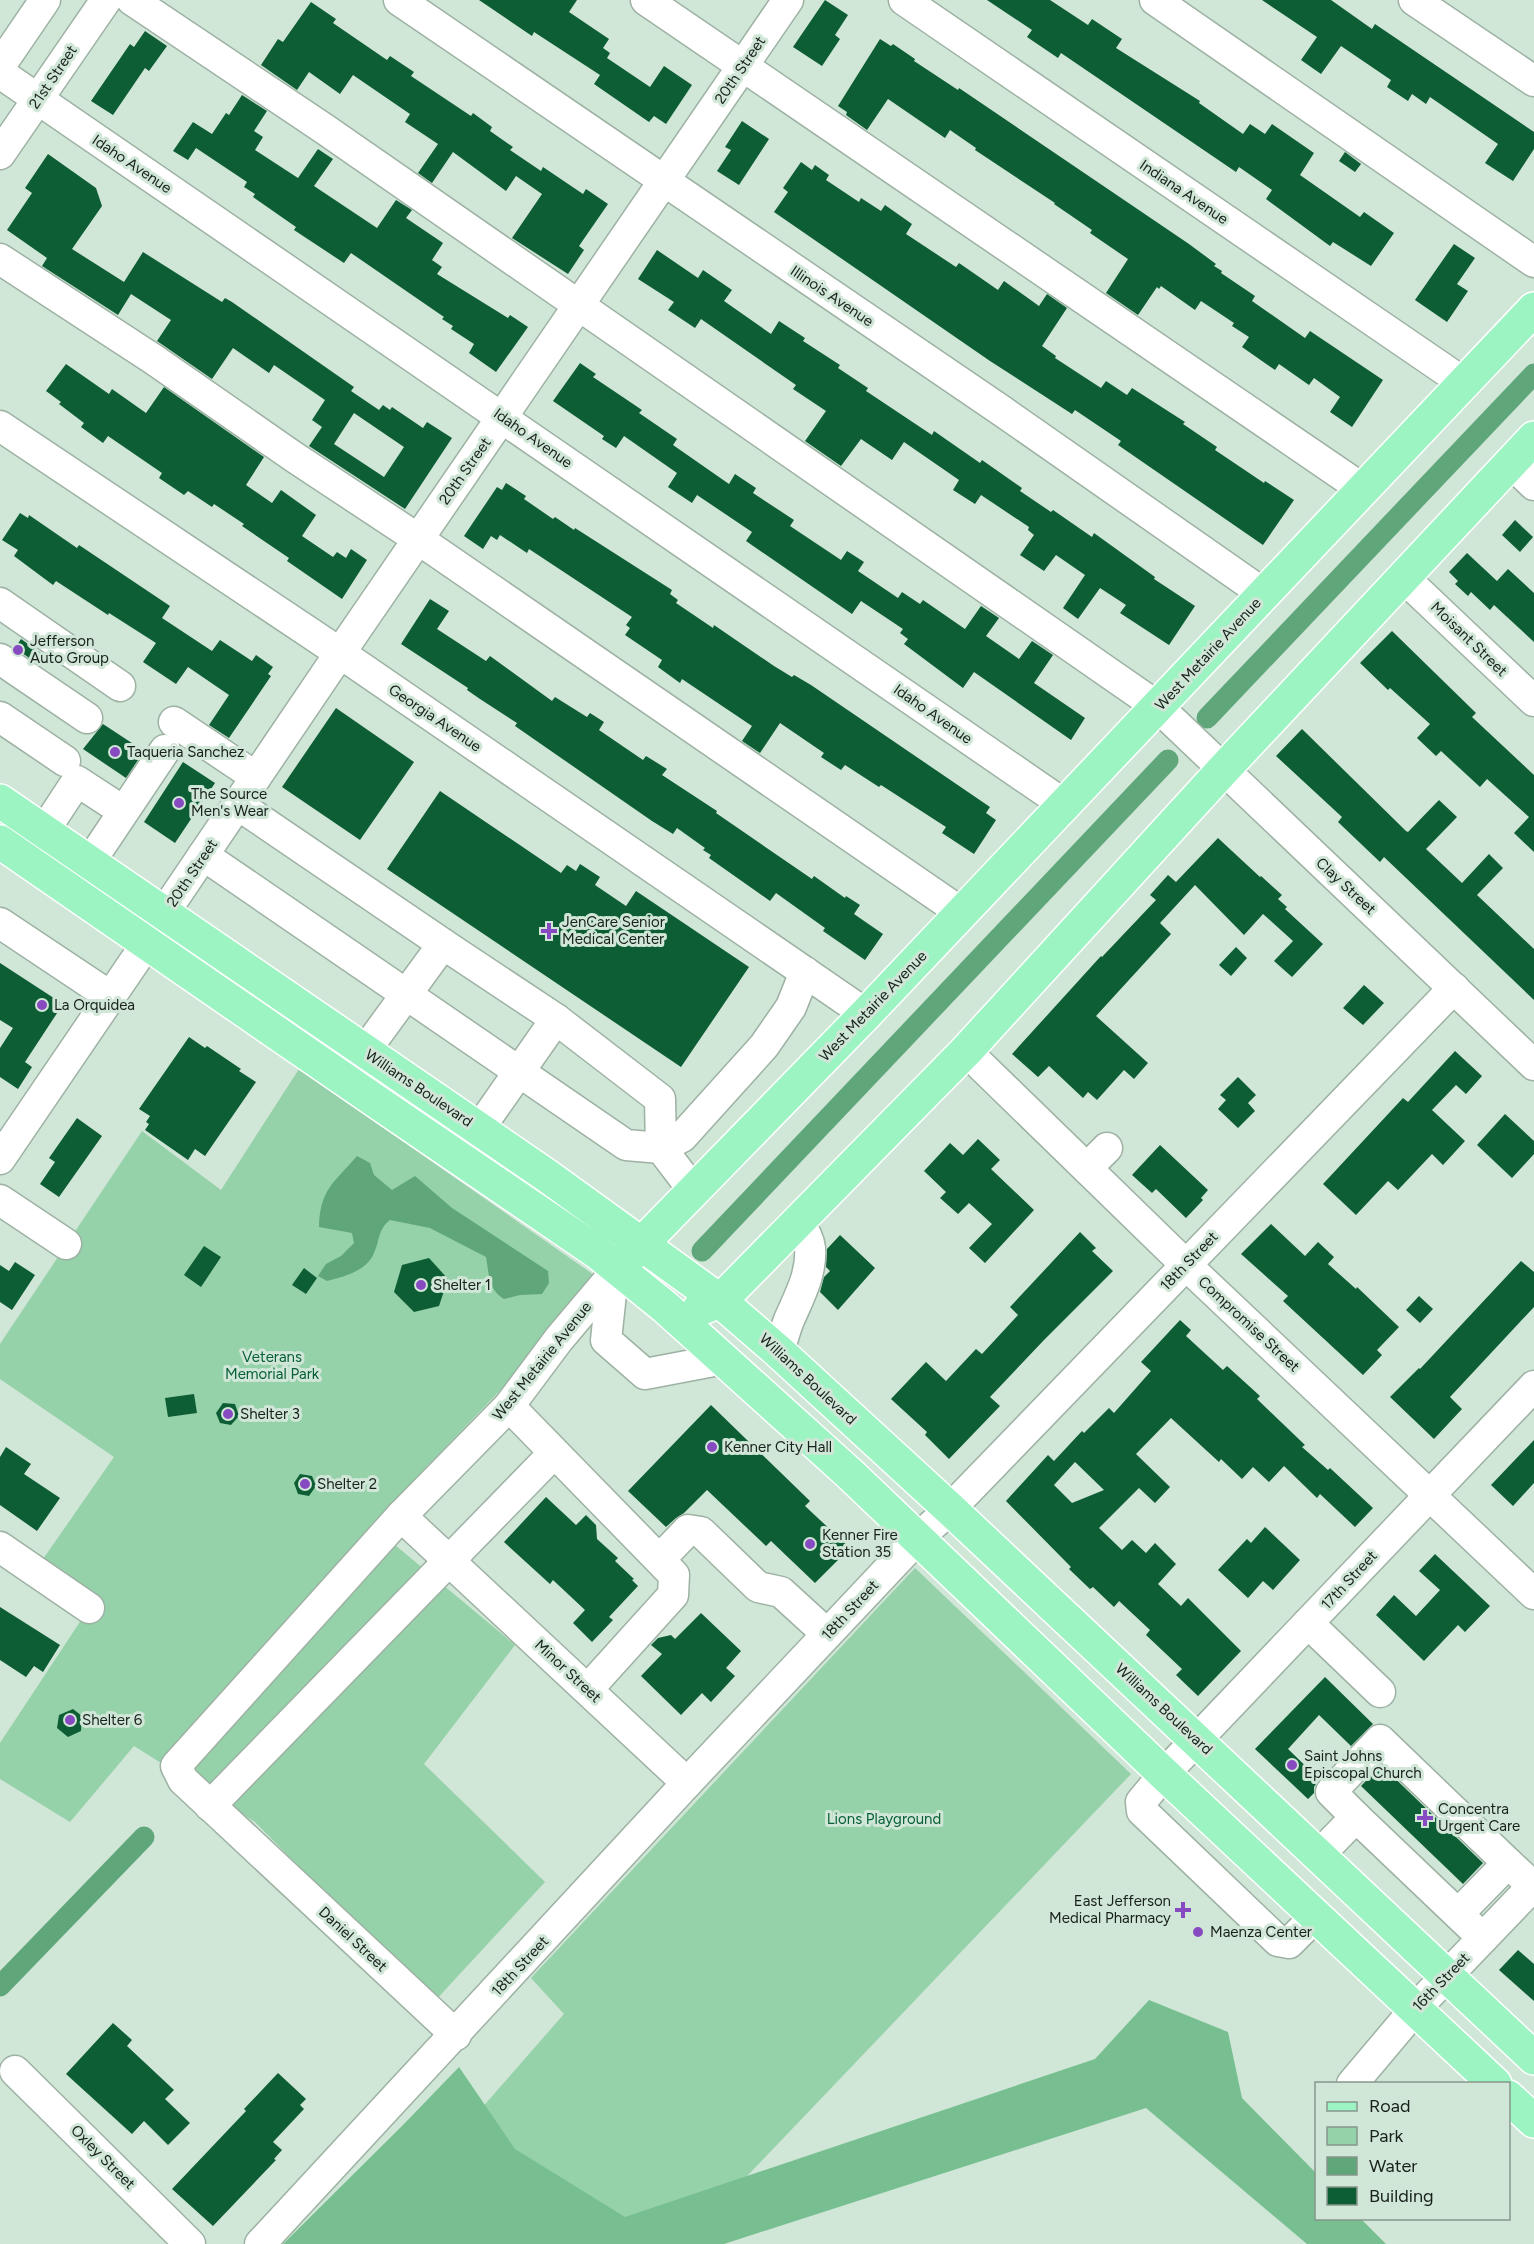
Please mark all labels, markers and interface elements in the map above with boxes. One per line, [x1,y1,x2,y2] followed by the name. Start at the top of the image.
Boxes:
[711,32,769,107] street label: 20th Street
[25,41,81,112] street label: 21st Street
[89,131,175,197] street label: Idaho Avenue
[1136,156,1232,228] street label: Indiana Avenue
[787,262,877,330] street label: Illinois Avenue
[490,404,576,472] street label: Idaho Avenue
[435,434,495,508] street label: 20th Street
[1151,594,1265,714] street label: West Metairie Avenue
[1427,598,1511,680] street label: Moisant Street
[30,632,109,667] place label: Jefferson Auto Group
[11,643,25,657] marker: Jefferson Auto Group
[385,680,485,756] street label: Georgia Avenue
[890,680,976,748] street label: Idaho Avenue
[127,743,244,761] place label: Taqueria Sanchez
[108,745,122,759] marker: Taqueria Sanchez
[191,785,269,820] place label: The Source Men's Wear
[172,796,186,810] marker: The Source Men's Wear
[163,835,221,910] street label: 20th Street
[1312,854,1380,918] street label: Clay Street
[562,913,665,948] place label: JenCare Senior Medical Center
[540,922,558,940] marker: JenCare Senior Medical Center
[815,947,931,1065] street label: West Metairie Avenue
[54,996,135,1014] place label: La Orquidea
[35,998,49,1012] marker: La Orquidea
[362,1045,476,1131] street label: Williams Boulevard
[1156,1227,1222,1294] street label: 18th Street
[1195,1272,1304,1376] street label: Compromise Street
[433,1276,491,1294] place label: Shelter 1
[414,1278,428,1292] marker: Shelter 1
[489,1298,595,1424] street label: West Metairie Avenue
[756,1330,860,1428] street label: Williams Boulevard
[225,1348,320,1383] park label: Veterans Memorial Park
[240,1405,300,1423] place label: Shelter 3
[221,1407,235,1421] marker: Shelter 3
[724,1438,832,1456] place label: Kenner City Hall
[705,1440,719,1454] marker: Kenner City Hall
[317,1475,377,1493] place label: Shelter 2
[298,1477,312,1491] marker: Shelter 2
[822,1526,898,1561] place label: Kenner Fire Station 35
[803,1537,817,1551] marker: Kenner Fire Station 35
[1317,1547,1381,1613] street label: 17th Street
[818,1576,882,1644] street label: 18th Street
[531,1636,605,1706] street label: Minor Street
[1112,1660,1216,1758] street label: Williams Boulevard
[82,1711,143,1729] place label: Shelter 6
[63,1713,77,1727] marker: Shelter 6
[1304,1747,1422,1782] place label: Saint Johns Episcopal Church
[1285,1758,1299,1772] marker: Saint Johns Episcopal Church
[1438,1800,1520,1835] place label: Concentra Urgent Care
[1416,1809,1434,1827] marker: Concentra Urgent Care
[827,1810,941,1828] park label: Lions Playground
[1049,1892,1171,1927] place label: East Jefferson Medical Pharmacy
[315,1903,391,1975] street label: Daniel Street
[1176,1903,1190,1917] marker: East Jefferson Medical Pharmacy
[1210,1923,1312,1941] place label: Maenza Center
[1191,1925,1205,1939] marker: Maenza Center
[488,1932,552,2000] street label: 18th Street
[1409,1949,1474,2015] street label: 16th Street
[1315,2082,1510,2220] legend
[1369,2095,1410,2117] text: Road
[67,2121,139,2193] street label: Oxley Street
[1369,2125,1404,2147] text: Park
[1369,2155,1417,2177] text: Water
[1369,2185,1434,2207] text: Building

